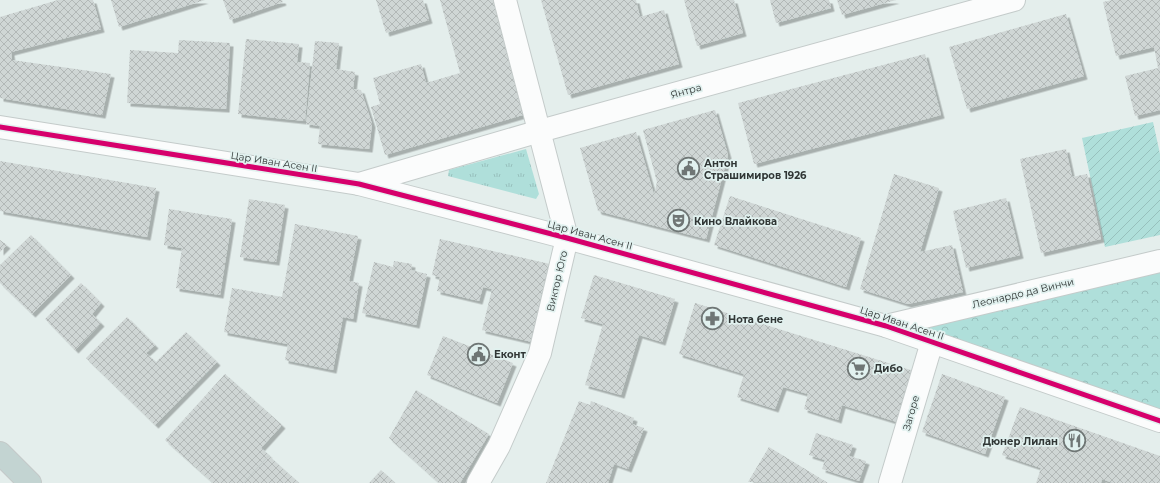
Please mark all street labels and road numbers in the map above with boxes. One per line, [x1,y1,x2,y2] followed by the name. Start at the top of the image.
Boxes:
[669,81,703,101] street label: Янтра
[230,149,318,175] street label: Цар Иван Асен II
[546,217,634,253] street label: Цар Иван Асен II
[544,249,570,313] street label: Виктор Юго
[971,275,1075,311] street label: Леонардо да Винчи
[858,303,946,343] street label: Цар Иван Асен II
[900,394,922,432] street label: Загоре

